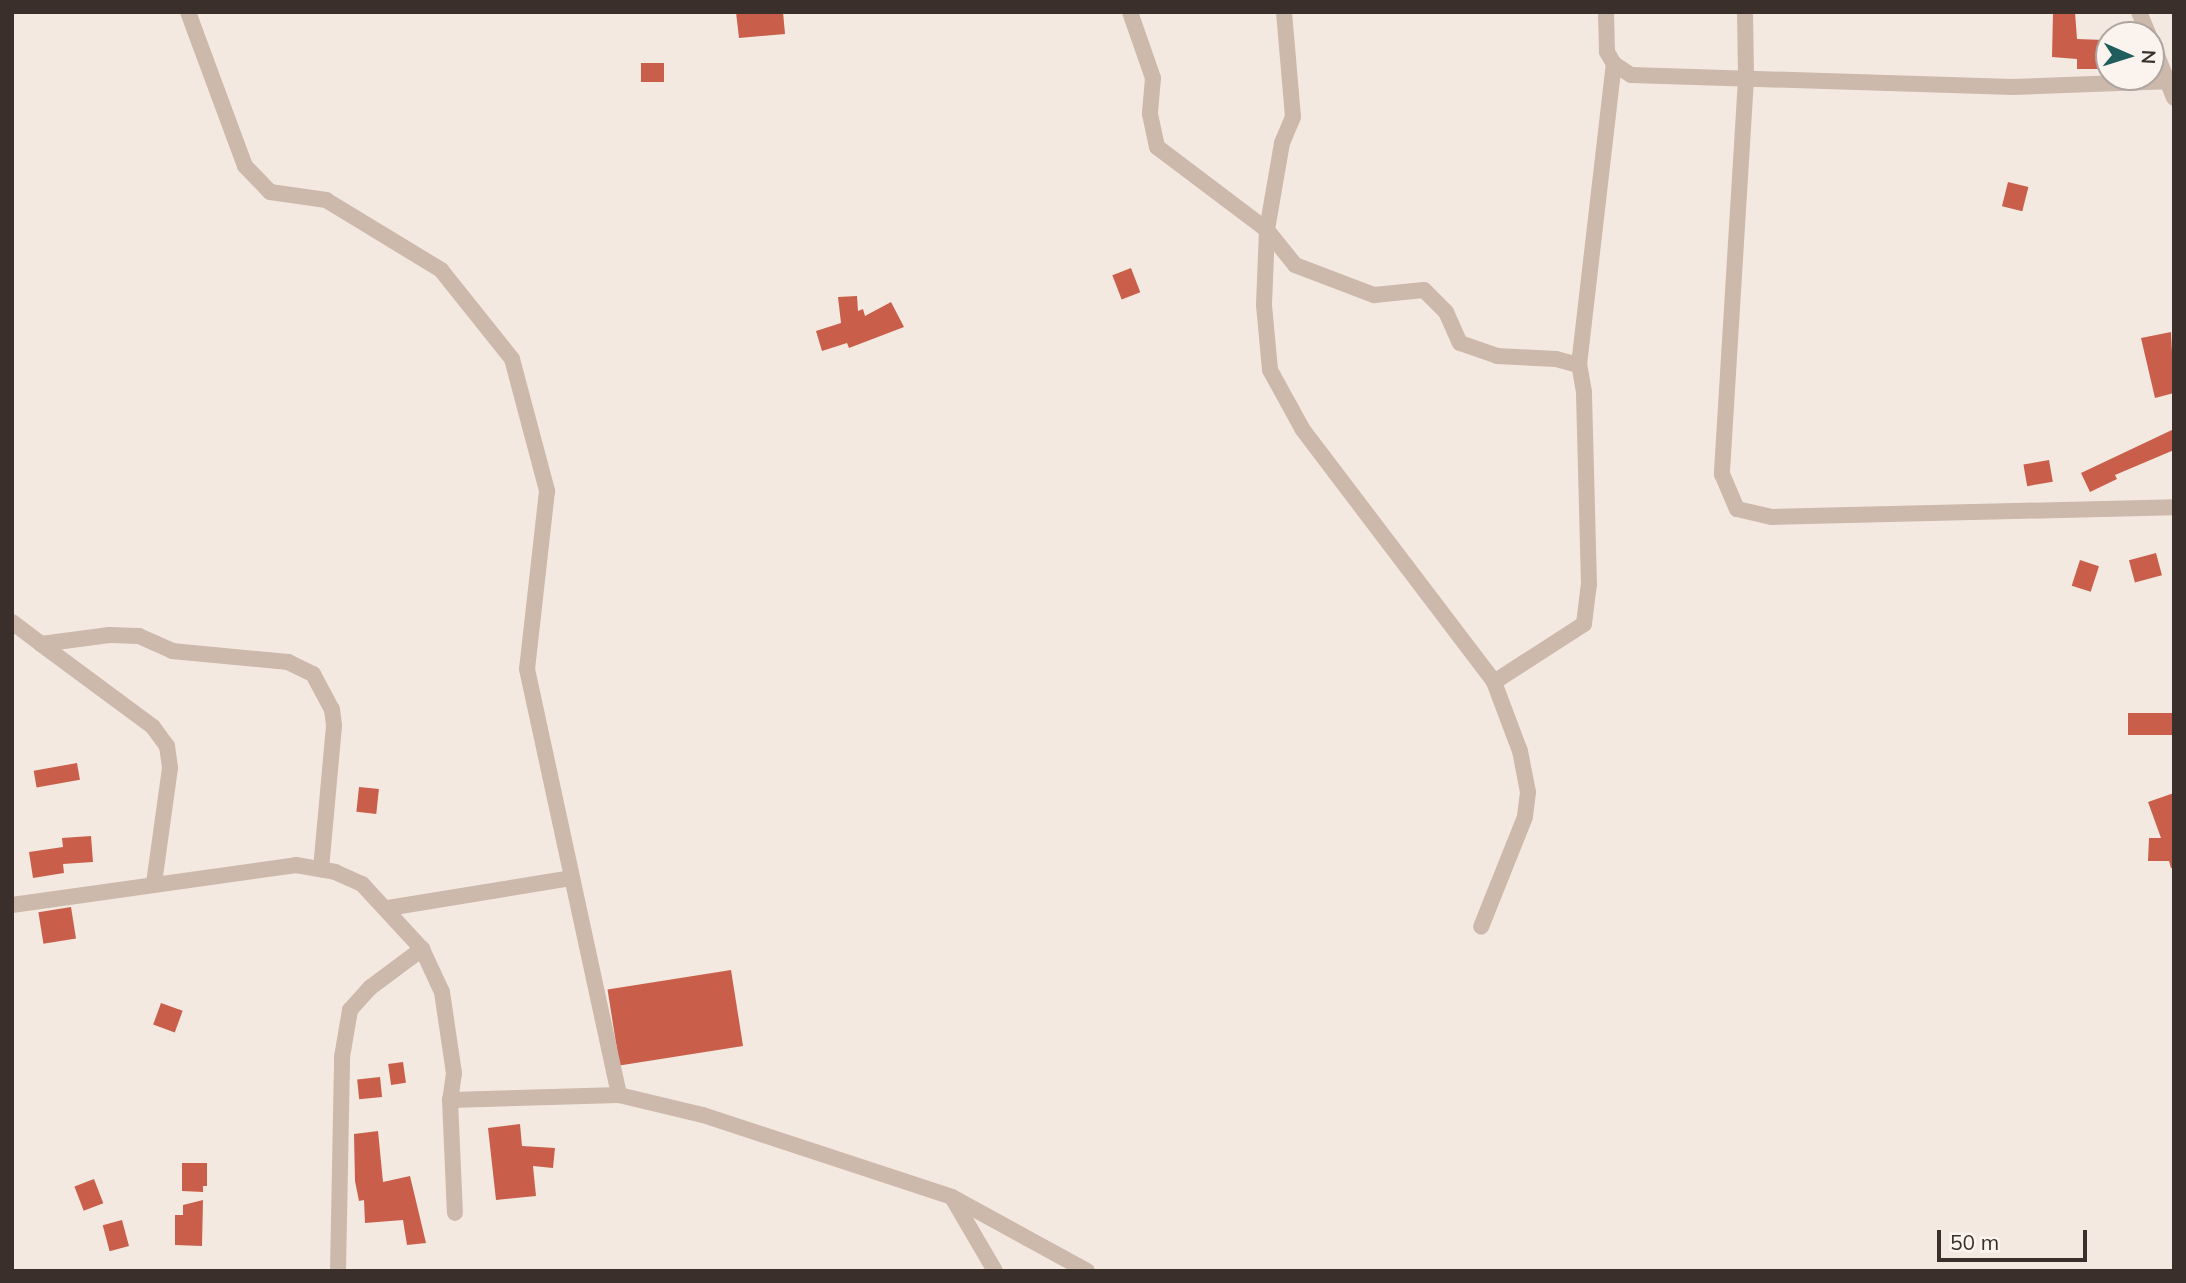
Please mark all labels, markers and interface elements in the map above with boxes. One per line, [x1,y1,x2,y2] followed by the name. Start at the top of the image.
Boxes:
[2095,21,2165,91] north arrow
[2137,49,2161,65] text: N
[1941,1216,2092,1260] scale bar
[1950,1229,1999,1255] text: 50 m

